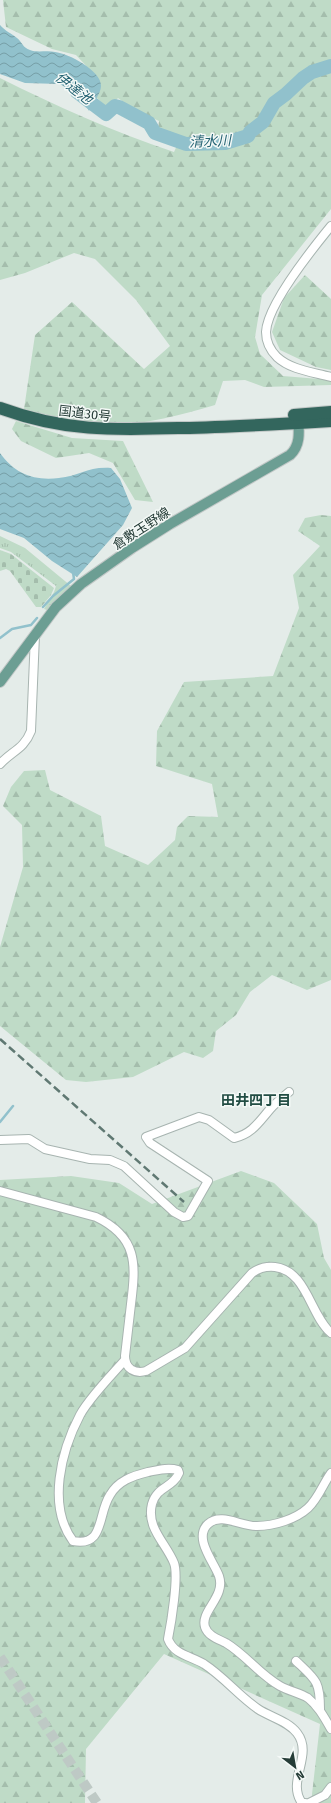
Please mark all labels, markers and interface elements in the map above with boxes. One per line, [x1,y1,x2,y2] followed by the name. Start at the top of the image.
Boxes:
[52,69,97,109] water label: 伊達池
[189,132,233,151] water label: 清水川
[58,403,112,424] street label: 国道30号
[110,504,173,552] street label: 倉敷玉野線
[221,1092,291,1109] district label: 田井四丁目
[275,1747,315,1787] north arrow
[293,1768,306,1783] text: N

